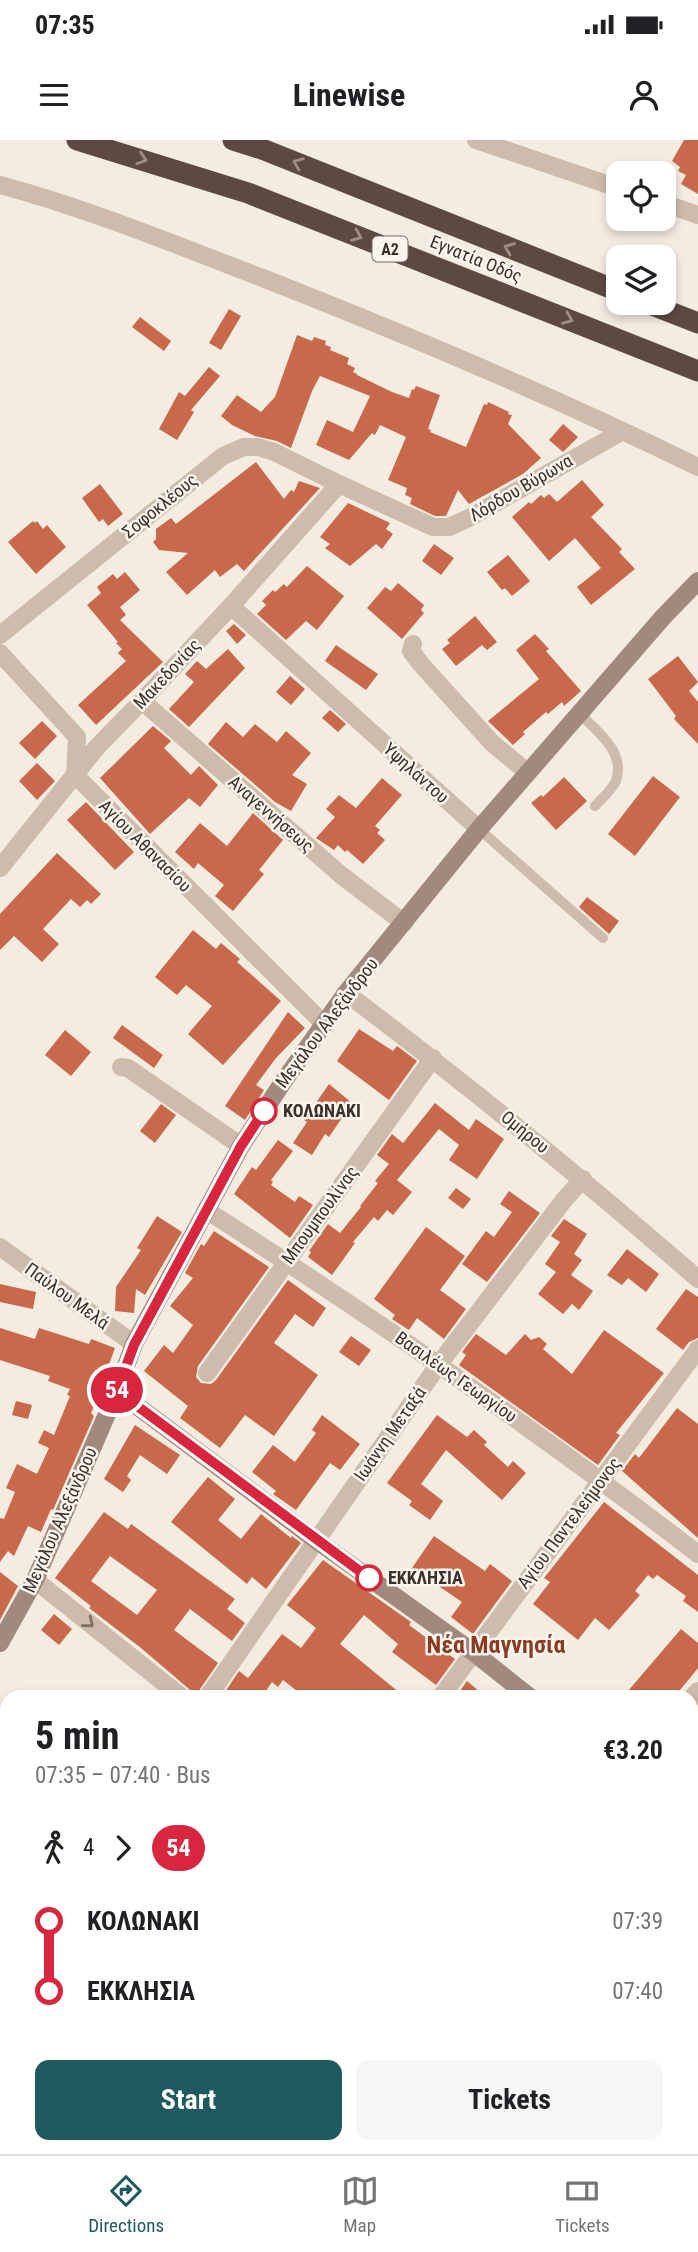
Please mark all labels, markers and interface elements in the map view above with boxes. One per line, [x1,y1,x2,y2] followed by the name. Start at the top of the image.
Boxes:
[35,10,95,40] text: 07:35
[35,76,73,114] icon: menu
[293,76,405,114] text: Linewise
[625,76,663,114] icon: person
[136,151,148,166] one-way arrow
[292,158,304,172] one-way arrow
[606,161,676,315] map controls
[606,161,676,231] button: locate
[350,227,362,241] one-way arrow
[427,231,525,286] street label: Εγνατία Οδός
[372,236,408,262] road number: Α2
[503,242,515,256] one-way arrow
[606,245,676,315] button: layers
[562,311,574,325] one-way arrow
[465,450,576,526] street label: Λόρδου Βύρωνα
[118,469,201,542] street label: Σοφοκλέους
[129,634,204,713] street label: Μακεδονίας
[379,738,453,807] street label: Υψηλάντου
[224,771,318,856] street label: Αναγεννήσεως
[95,795,196,896] street label: Αγίου Αθανασίου
[271,954,382,1092] street label: Μεγάλου Αλεξάνδρου
[251,1098,277,1124] marker: ΚΟΛΩΝΑΚΙ
[283,1100,361,1121] place label: ΚΟΛΩΝΑΚΙ
[497,1106,553,1157] street label: Ομήρου
[277,1162,362,1268] street label: Μπουμπουλίνας
[21,1258,114,1333] street label: Παύλου Μελά
[391,1327,521,1426] street label: Βασιλέως Γεωργίου
[86,1367,148,1413] line badge: 54
[105,1376,129,1404] text: 54
[349,1382,430,1485] street label: Ιωάννη Μεταξά
[18,1444,101,1596] street label: Μεγάλου Αλεξάνδρου
[512,1453,625,1593] street label: Αγίου Παντελεήμονος
[356,1565,382,1591] marker: ΕΚΚΛΗΣΙΑ
[388,1567,463,1588] place label: ΕΚΚΛΗΣΙΑ
[80,1615,93,1627] one-way arrow
[427,1631,566,1659] district label: Νέα Μαγνησία
[35,1714,119,1758] text: 5 min
[603,1735,663,1765] text: €3.20
[35,1762,211,1789] text: 07:35 – 07:40 · Bus
[35,1829,73,1867] icon: walk
[104,1829,142,1867] icon: forward
[83,1834,94,1861] text: 4
[166,1834,191,1862] text: 54
[87,1906,199,1936] text: ΚΟΛΩΝΑΚΙ
[612,1908,663,1935] text: 07:39
[87,1976,195,2006] text: ΕΚΚΛΗΣΙΑ
[612,1978,663,2005] text: 07:40
[35,2060,342,2140] button: Start
[356,2060,663,2140] button: Tickets
[88,2172,164,2237] tab: Directions
[341,2172,379,2237] tab: Map
[555,2172,610,2237] tab: Tickets

